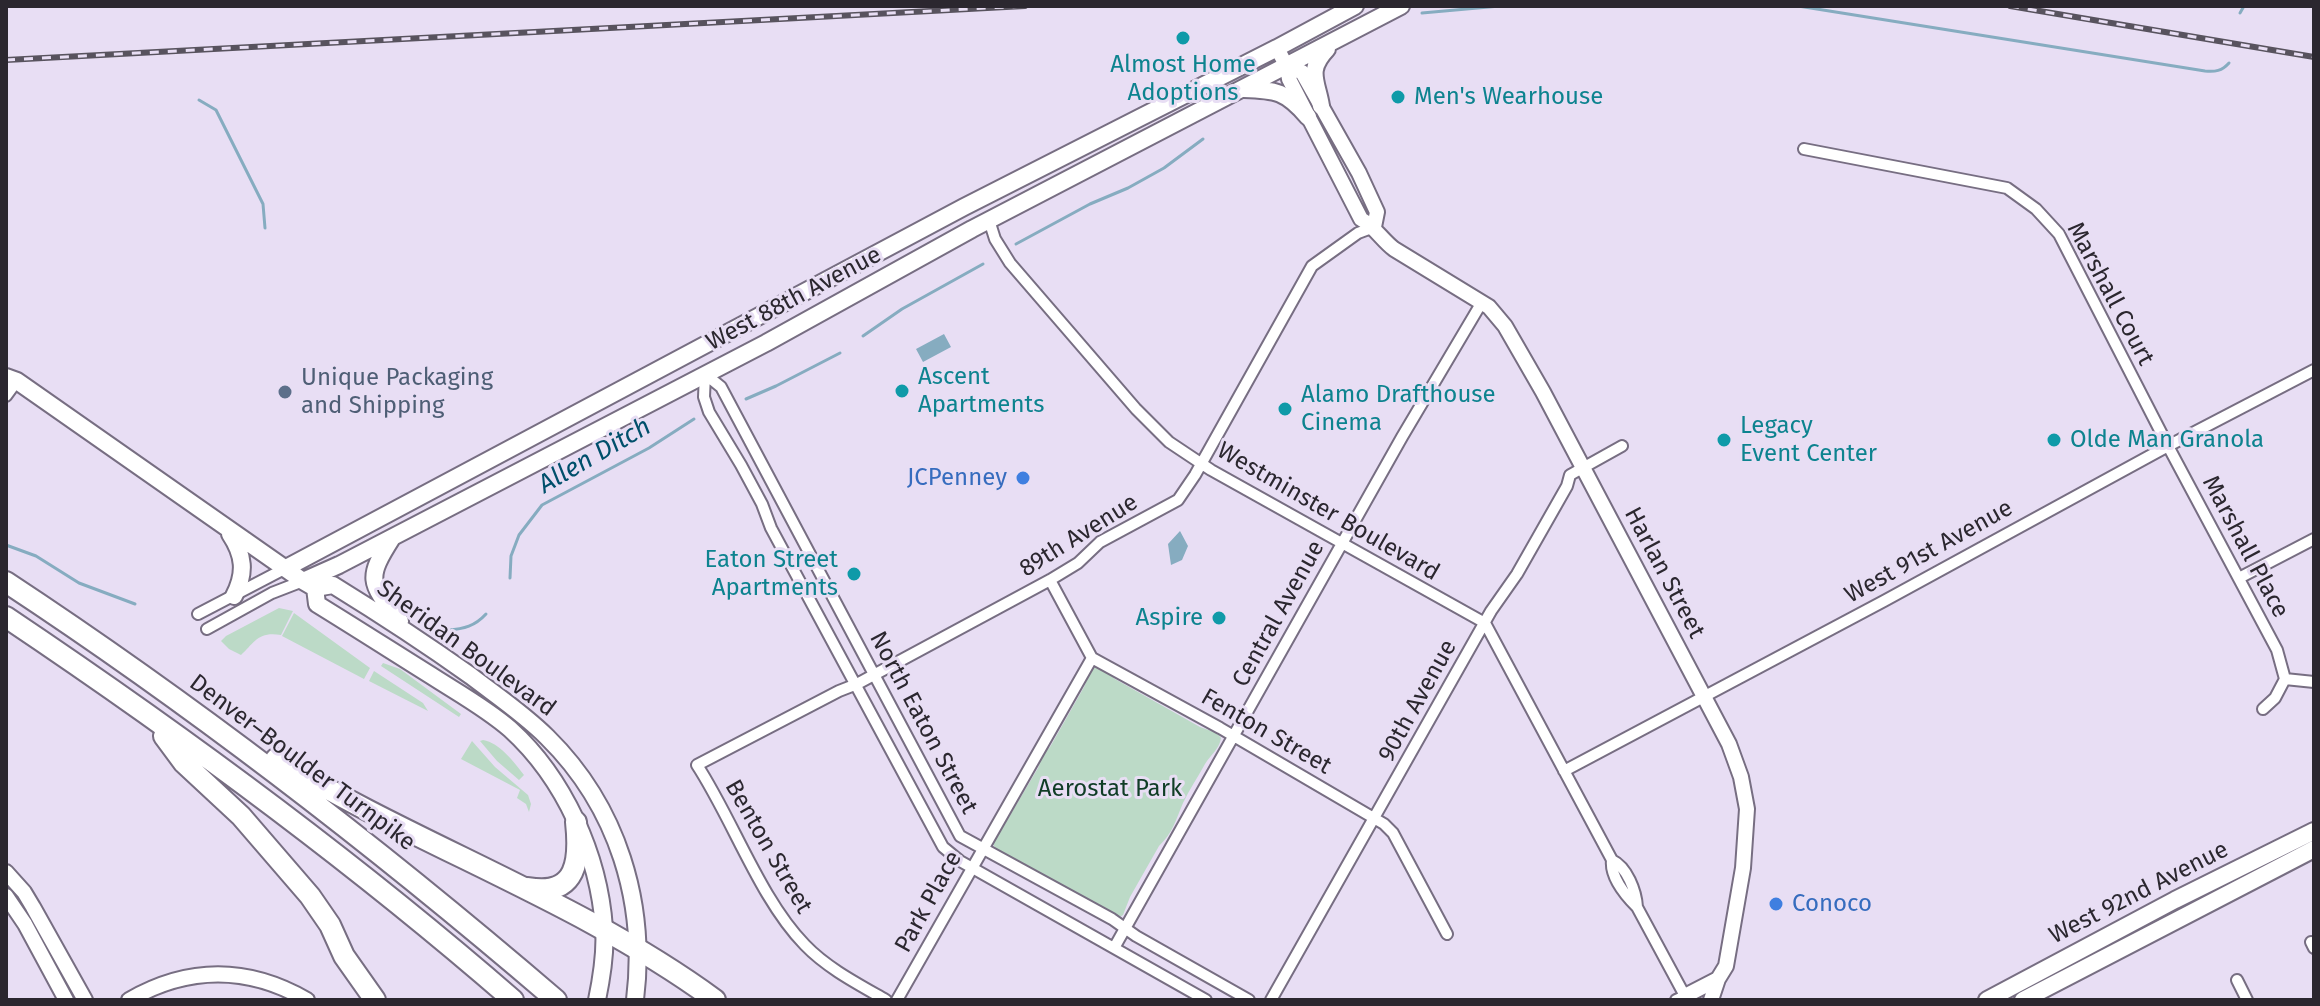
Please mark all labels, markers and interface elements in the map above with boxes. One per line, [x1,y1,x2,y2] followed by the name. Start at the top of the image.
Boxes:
[1174,29,1192,47] marker: Almost Home Adoptions
[1110,51,1256,107] place label: Almost Home Adoptions
[1414,83,1603,111] place label: Men's Wearhouse
[1389,88,1407,106] marker: Men's Wearhouse
[2060,217,2160,371] street label: Marshall Court
[702,241,886,357] street label: West 88th Avenue
[918,363,1044,419] place label: Ascent Apartments
[301,364,493,420] place label: Unique Packaging and Shipping
[1301,381,1496,437] place label: Alamo Drafthouse Cinema
[893,382,911,400] marker: Ascent Apartments
[276,383,294,401] marker: Unique Packaging and Shipping
[1276,400,1294,418] marker: Alamo Drafthouse Cinema
[533,411,657,501] water label: Allen Ditch
[1740,412,1877,468] place label: Legacy Event Center
[2070,426,2264,454] place label: Olde Man Granola
[1715,431,1733,449] marker: Legacy Event Center
[2045,431,2063,449] marker: Olde Man Granola
[1212,437,1444,587] street label: Westminster Boulevard
[907,464,1007,492] place label: JCPenney
[1014,469,1032,487] marker: JCPenney
[2195,471,2295,623] street label: Marshall Place
[1014,488,1144,584] street label: 89th Avenue
[1840,494,2018,610] street label: West 91st Avenue
[1617,503,1711,643] street label: Harlan Street
[1227,536,1331,692] street label: Central Avenue
[705,546,838,602] place label: Eaton Street Apartments
[845,565,863,583] marker: Eaton Street Apartments
[371,574,561,724] street label: Sheridan Boulevard
[1135,604,1203,632] place label: Aspire
[1210,609,1228,627] marker: Aspire
[863,627,983,819] street label: North Eaton Street
[1373,635,1463,767] street label: 90th Avenue
[183,669,421,857] street label: Denver–Boulder Turnpike
[1196,683,1336,781] street label: Fenton Street
[718,775,818,919] street label: Benton Street
[1038,775,1182,803] park label: Aerostat Park
[2045,835,2233,951] street label: West 92nd Avenue
[889,846,969,958] street label: Park Place
[1792,890,1872,918] place label: Conoco
[1767,895,1785,913] marker: Conoco

